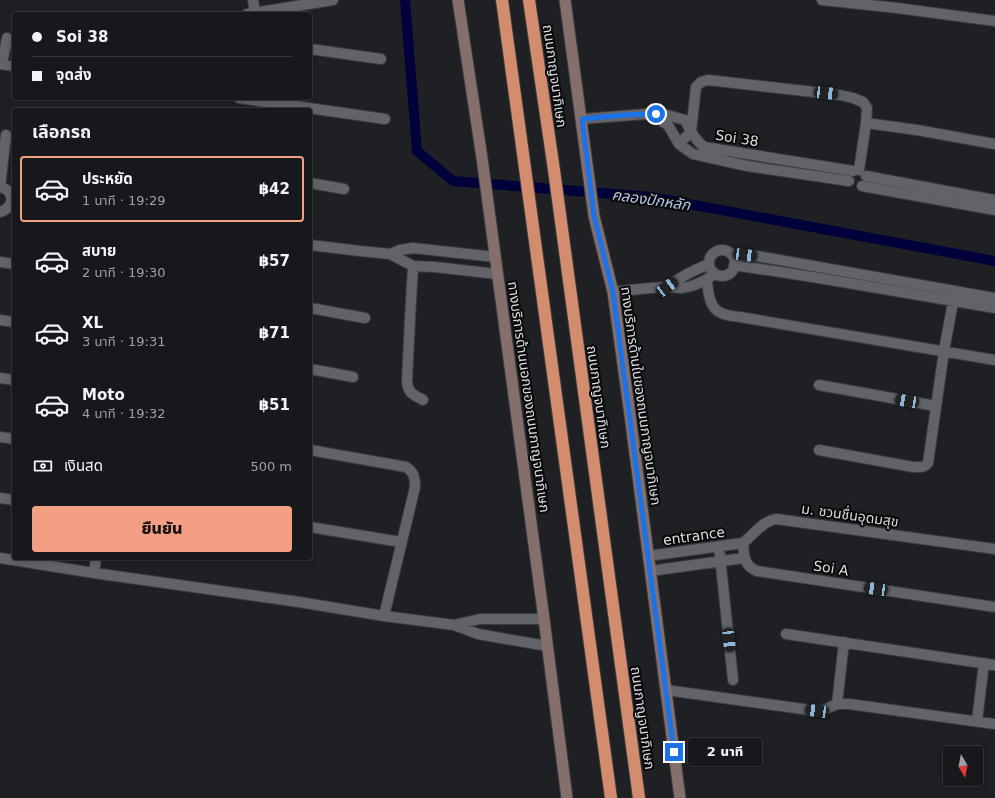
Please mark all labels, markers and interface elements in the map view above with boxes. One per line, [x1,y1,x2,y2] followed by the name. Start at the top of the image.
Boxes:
[540,23,570,129] street label: ถนนกาญจนาภิเษก
[56,28,108,46] text: Soi 38
[56,66,92,84] text: จุดส่ง
[813,86,839,100] car
[647,105,665,123] route start
[32,121,91,142] text: เลือกรถ
[714,127,760,149] street label: Soi 38
[82,170,133,188] text: ประหยัด
[34,171,70,207] icon: car
[259,180,290,198] text: ฿42
[611,186,692,215] water label: คลองปักหลัก
[82,193,165,208] text: 1 นาที · 19:29
[82,242,116,260] text: สบาย
[34,243,70,279] icon: car
[732,248,758,262] car
[259,252,290,270] text: ฿57
[82,265,165,280] text: 2 นาที · 19:30
[654,275,680,299] car
[505,281,553,513] street label: ทางบริการด้านนอกของถนนกาญจนาภิเษก
[618,286,664,506] street label: ทางบริการด้านในของถนนกาญจนาภิเษก
[82,314,103,332] text: XL
[34,315,70,351] icon: car
[259,324,290,342] text: ฿71
[82,334,165,349] text: 3 นาที · 19:31
[584,344,614,450] street label: ถนนกาญจนาภิเษก
[82,386,125,404] text: Moto
[34,387,70,423] icon: car
[894,393,920,409] car
[259,396,290,414] text: ฿51
[82,406,165,421] text: 4 นาที · 19:32
[32,455,54,477] icon: cash
[64,457,103,475] text: เงินสด
[250,459,292,474] text: 500 m
[800,498,900,531] street label: ม. ชวนชื่นอุดมสุข
[32,506,292,552] button: ยืนยัน
[662,524,726,548] street label: entrance
[812,557,850,579] street label: Soi A
[863,581,889,597] car
[722,627,736,653] car
[628,665,658,771] street label: ถนนกาญจนาภิเษก
[804,703,830,719] car
[688,738,762,766] callout: 2 นาที
[665,743,683,761] route end
[707,744,743,759] text: 2 นาที
[943,746,983,786] north arrow
[943,746,983,786] map controls

